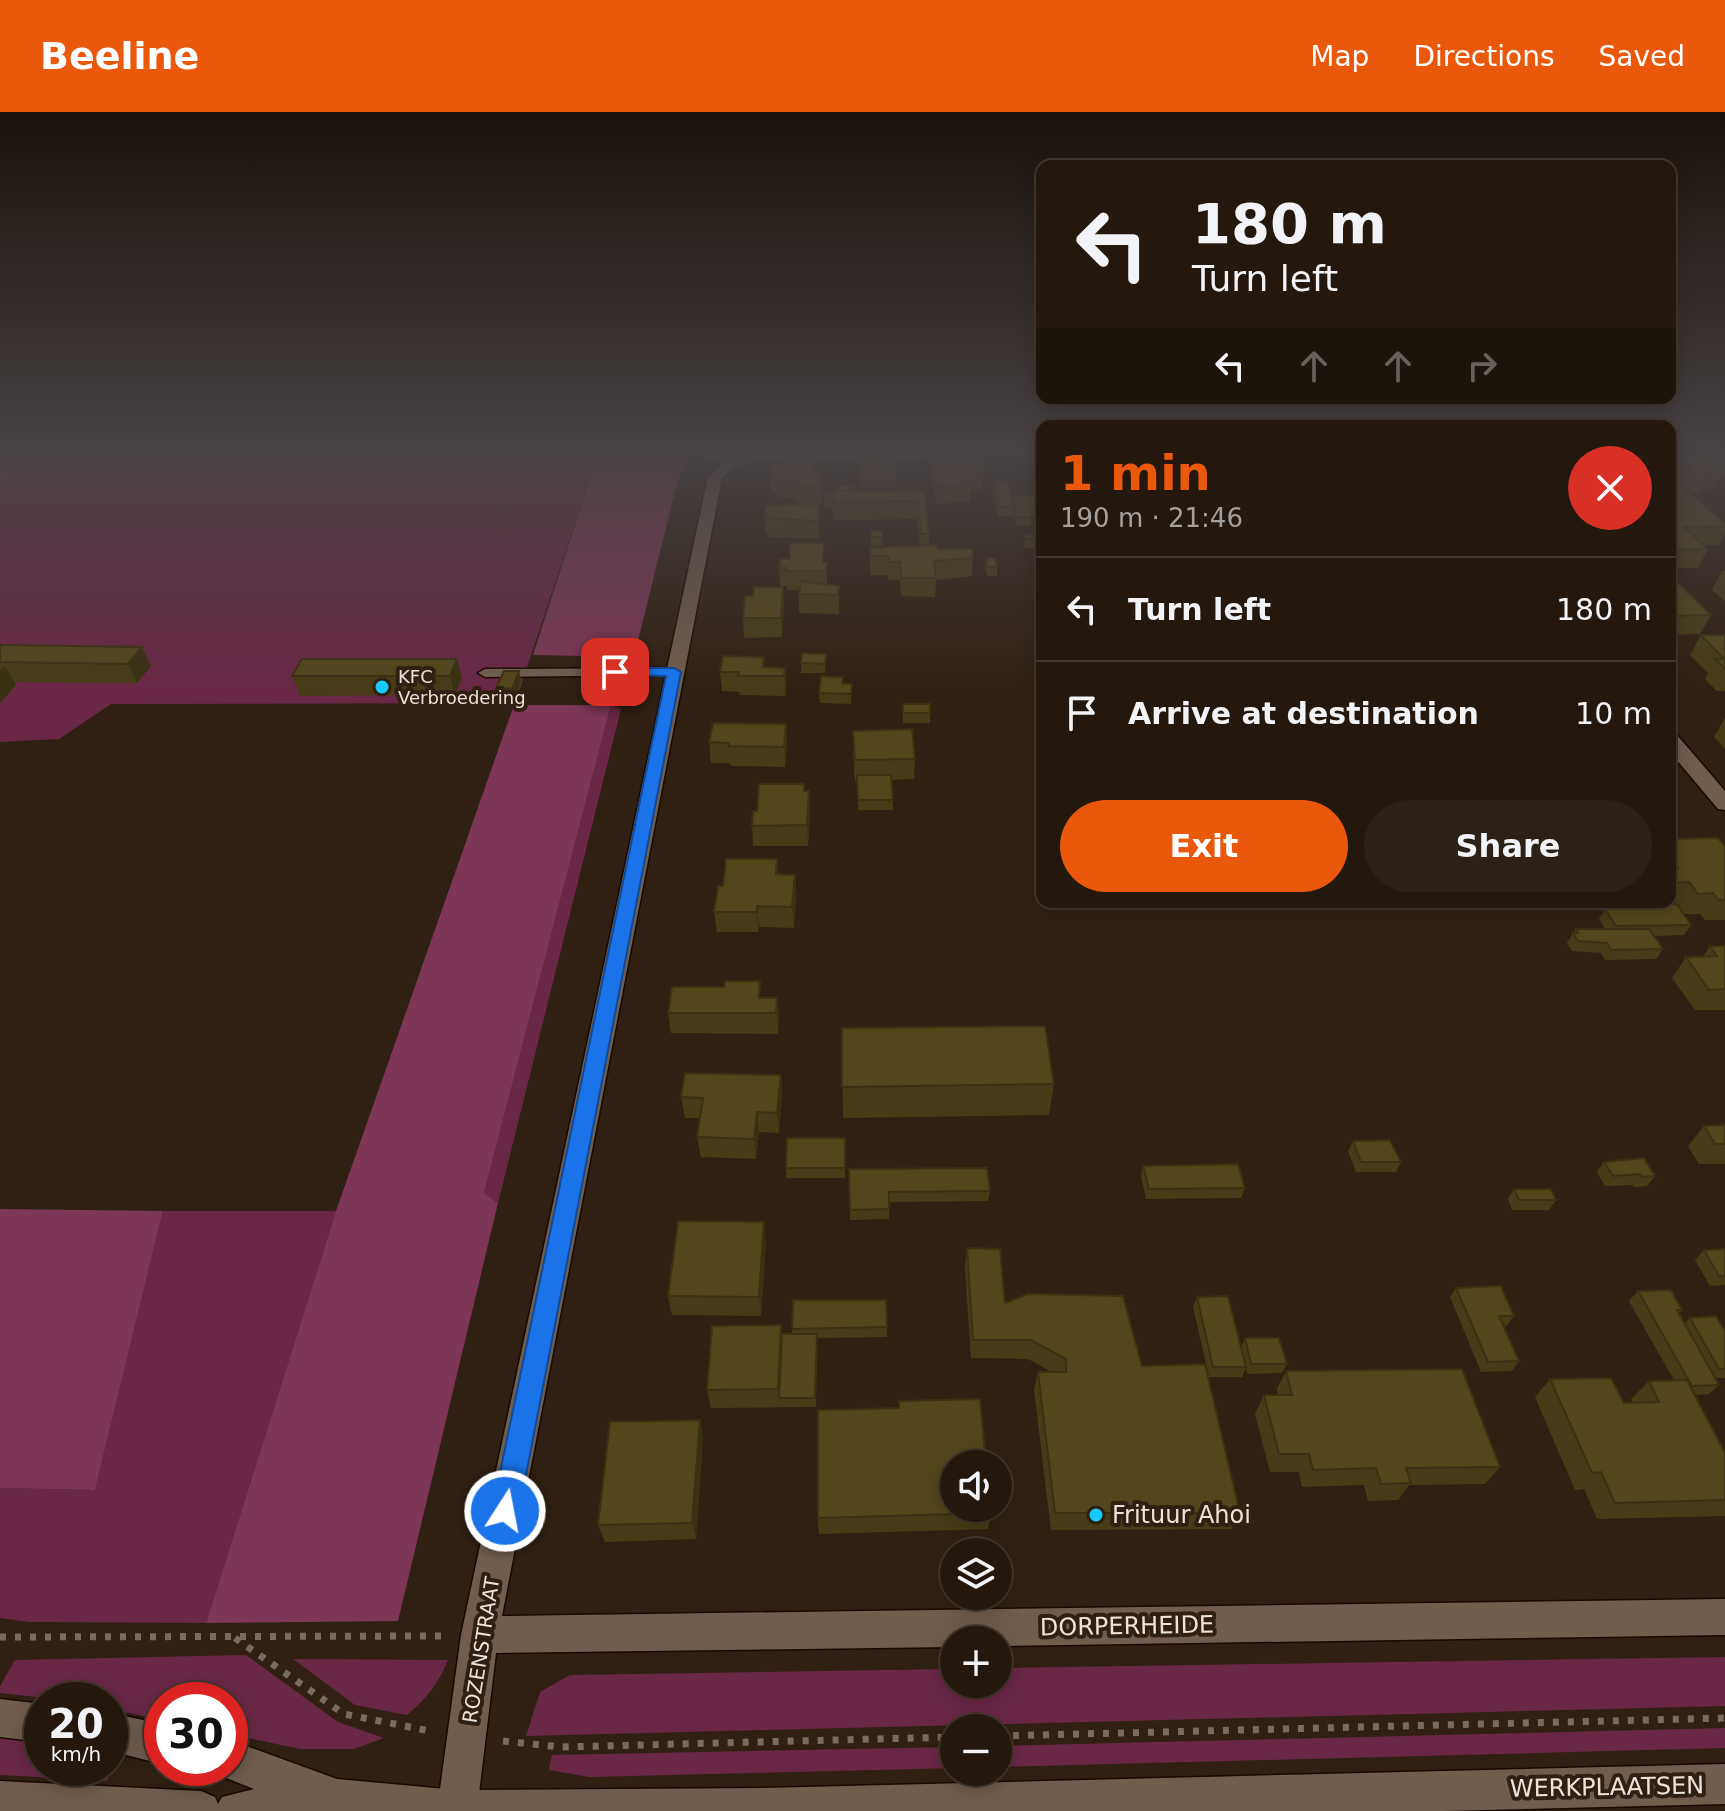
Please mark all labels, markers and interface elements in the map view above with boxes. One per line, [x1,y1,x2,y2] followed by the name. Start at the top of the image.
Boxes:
[40,34,199,78] text: Beeline
[1310,40,1369,73] text: Map
[1413,40,1554,73] text: Directions
[1598,40,1685,73] text: Saved
[1192,191,1387,256] text: 180 m
[1060,192,1164,296] icon: left
[1192,258,1338,299] text: Turn left
[1208,344,1252,388] icon: left
[1292,344,1336,388] icon: ahead
[1376,344,1420,388] icon: ahead
[1460,344,1504,388] icon: right
[1060,445,1211,501] text: 1 min
[1568,446,1652,530] button: close
[1060,503,1243,533] text: 190 m · 21:46
[1060,587,1104,631] icon: left
[1128,592,1271,627] text: Turn left
[1556,592,1652,627] text: 180 m
[581,638,649,706] pin
[593,650,637,694] icon: arrive
[398,666,526,708] place label: KFC Verbroedering
[373,678,391,696] marker: KFC Verbroedering
[1060,691,1104,735] icon: arrive
[1128,696,1479,731] text: Arrive at destination
[1575,696,1652,731] text: 10 m
[1060,800,1348,892] button: Exit
[1364,800,1652,892] button: Share
[940,1450,1012,1786] map controls
[940,1450,1012,1522] button: sound
[463,1469,547,1553] position arrow
[1112,1501,1251,1529] place label: Frituur Ahoi
[1087,1506,1105,1524] marker: Frituur Ahoi
[940,1538,1012,1610] button: layers
[458,1575,505,1725] street label: ROZENSTRAAT
[1040,1610,1214,1642] street label: DORPERHEIDE
[940,1626,1012,1698] button: +
[144,1682,248,1786] speed limit sign: 30
[48,1701,104,1747] text: 20
[940,1714,1012,1786] button: −
[51,1742,101,1766] text: km/h
[1510,1771,1704,1803] street label: WERKPLAATSEN

